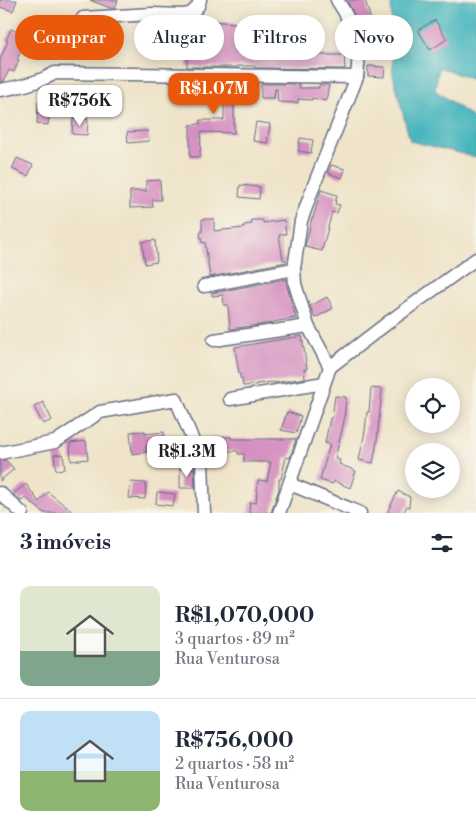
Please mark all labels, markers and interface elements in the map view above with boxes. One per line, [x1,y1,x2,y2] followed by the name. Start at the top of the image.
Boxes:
[15,15,124,60] chip: Comprar
[134,15,224,60] chip: Alugar
[234,15,325,60] chip: Filtros
[335,15,413,60] chip: Novo
[168,72,260,115] pin: R$1.07M
[179,79,249,99] text: R$1.07M
[39,84,121,127] pin: R$756K
[48,91,112,111] text: R$756K
[405,378,460,498] map controls
[405,378,460,433] button: locate
[146,436,228,478] pin: R$1.3M
[158,442,216,462] text: R$1.3M
[405,443,460,498] button: layers
[428,529,456,557] icon: filters
[20,530,111,556] text: 3 imóveis
[175,603,314,629] text: R$1,070,000
[60,606,120,666] icon: home
[175,629,295,649] text: 3 quartos · 89 m²
[175,649,280,669] text: Rua Venturosa
[175,728,293,754] text: R$756,000
[60,731,120,791] icon: home
[175,754,294,774] text: 2 quartos · 58 m²
[175,774,280,794] text: Rua Venturosa

